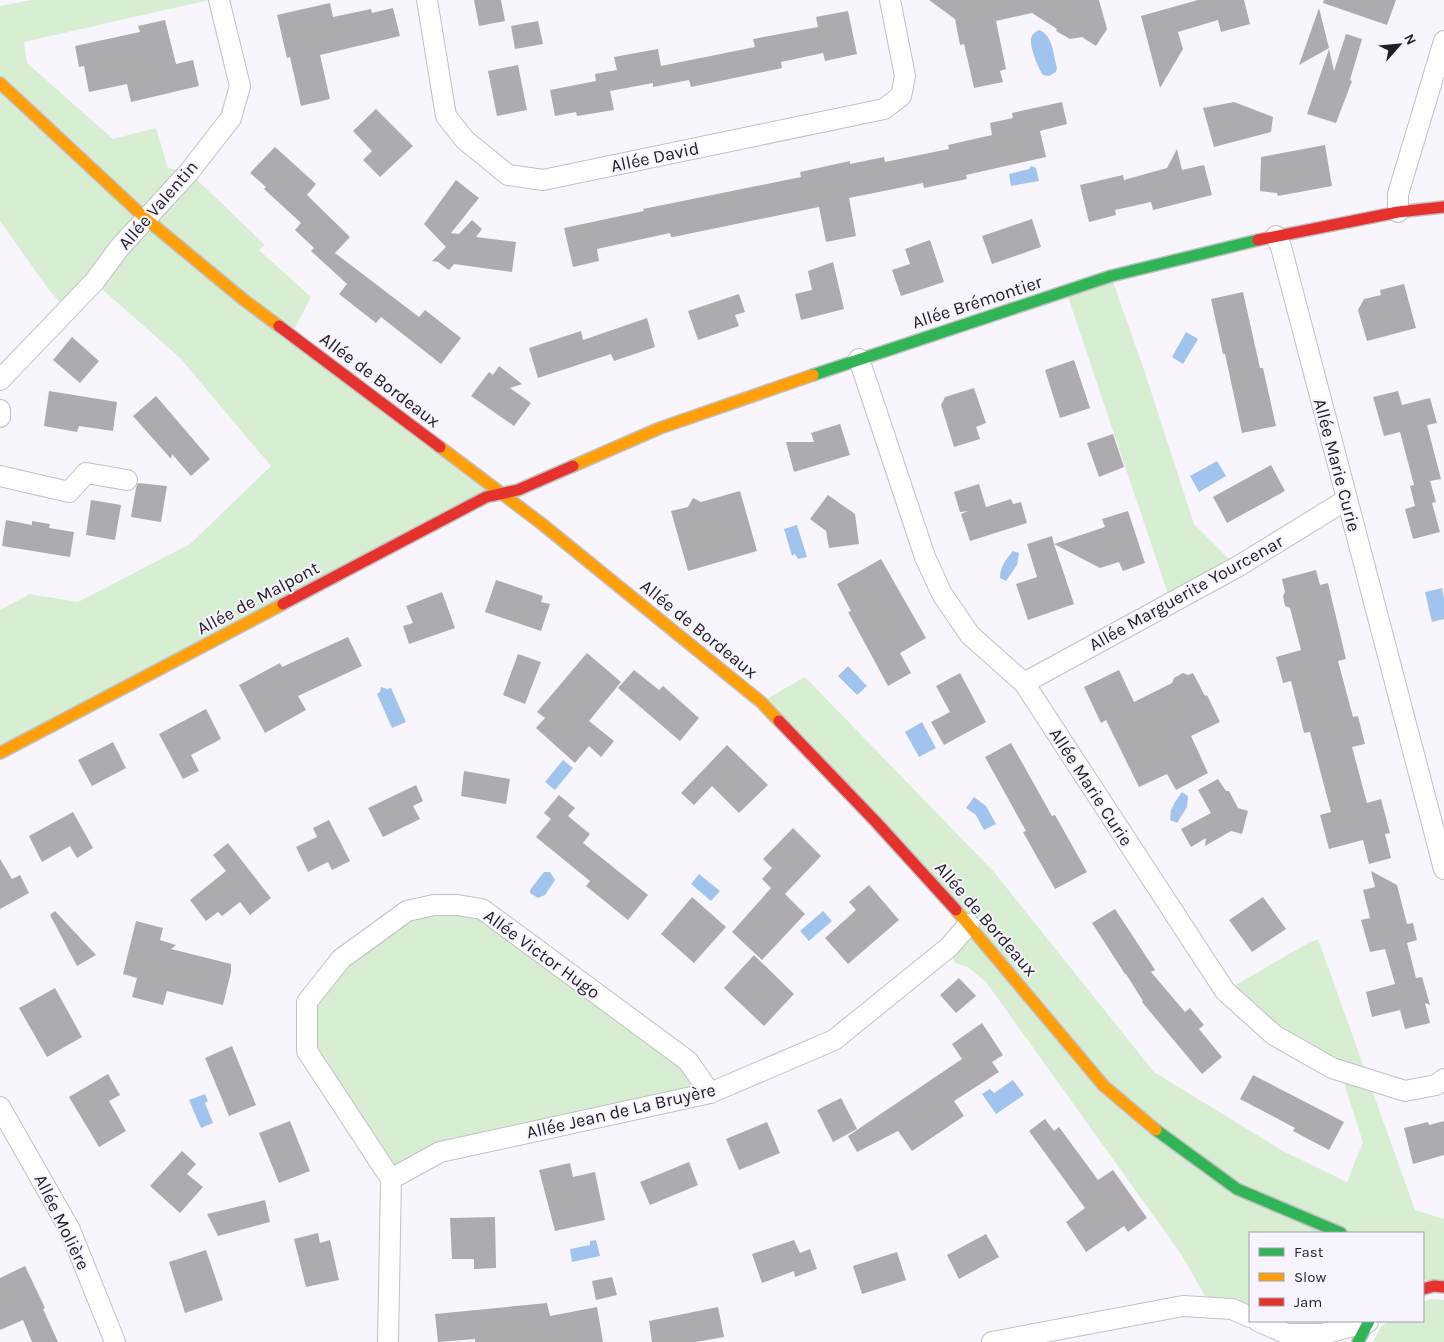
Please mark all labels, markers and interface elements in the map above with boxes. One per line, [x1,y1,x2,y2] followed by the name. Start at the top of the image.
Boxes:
[1374,20,1424,70] north arrow
[1400,31,1420,48] text: N
[609,137,701,177] street label: Allée David
[113,156,203,254] street label: Allée Valentin
[909,270,1045,333] street label: Allée Brémontier
[316,328,444,432] street label: Allée de Bordeaux
[1309,396,1365,534] street label: Allée Marie Curie
[1085,530,1287,656] street label: Allée Marguerite Yourcenar
[193,556,323,640] street label: Allée de Malpont
[636,575,762,683] street label: Allée de Bordeaux
[1045,724,1137,850] street label: Allée Marie Curie
[930,857,1042,981] street label: Allée de Bordeaux
[480,904,604,1004] street label: Allée Victor Hugo
[524,1079,718,1143] street label: Allée Jean de La Bruyère
[29,1171,95,1273] street label: Allée Molière
[1249,1232,1424,1322] legend
[1294,1243,1324,1261] text: Fast
[1294,1268,1326,1286] text: Slow
[1294,1293,1322,1311] text: Jam

